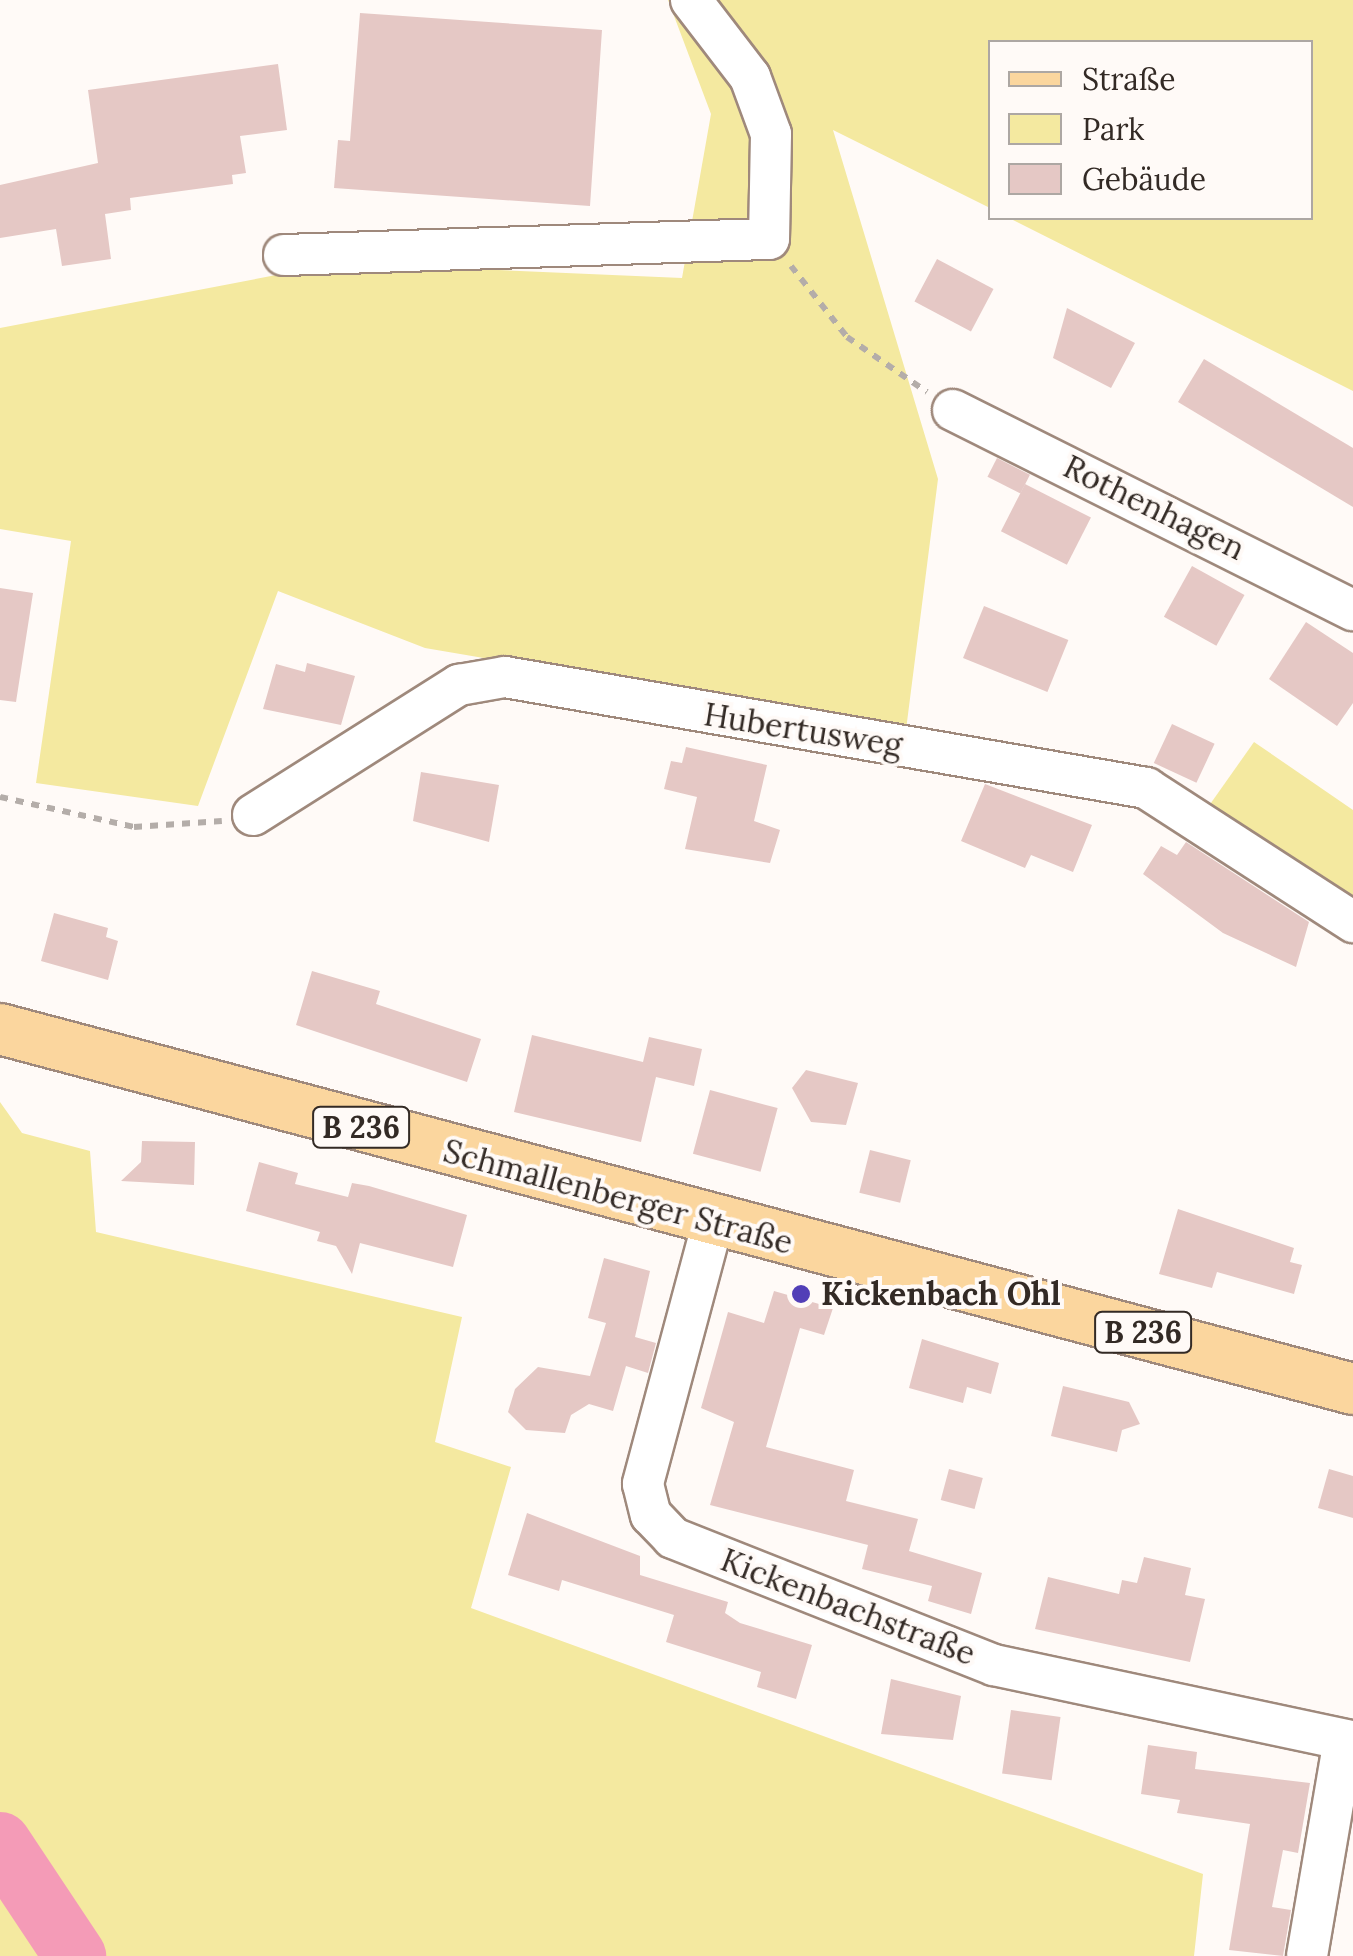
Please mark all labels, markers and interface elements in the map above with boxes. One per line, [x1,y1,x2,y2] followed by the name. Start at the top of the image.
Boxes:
[988,40,1313,220] legend
[1082,60,1175,98] text: Straße
[1082,110,1144,148] text: Park
[1082,160,1206,198] text: Gebäude
[1057,448,1251,568] street label: Rothenhagen
[701,695,905,765] street label: Hubertusweg
[311,1102,411,1152] road number: B 236
[439,1132,797,1262] street label: Schmallenberger Straße
[821,1275,1061,1313] place label: Kickenbach Ohl
[790,1283,812,1305] marker: Kickenbach Ohl
[1093,1307,1193,1357] road number: B 236
[715,1541,981,1673] street label: Kickenbachstraße

